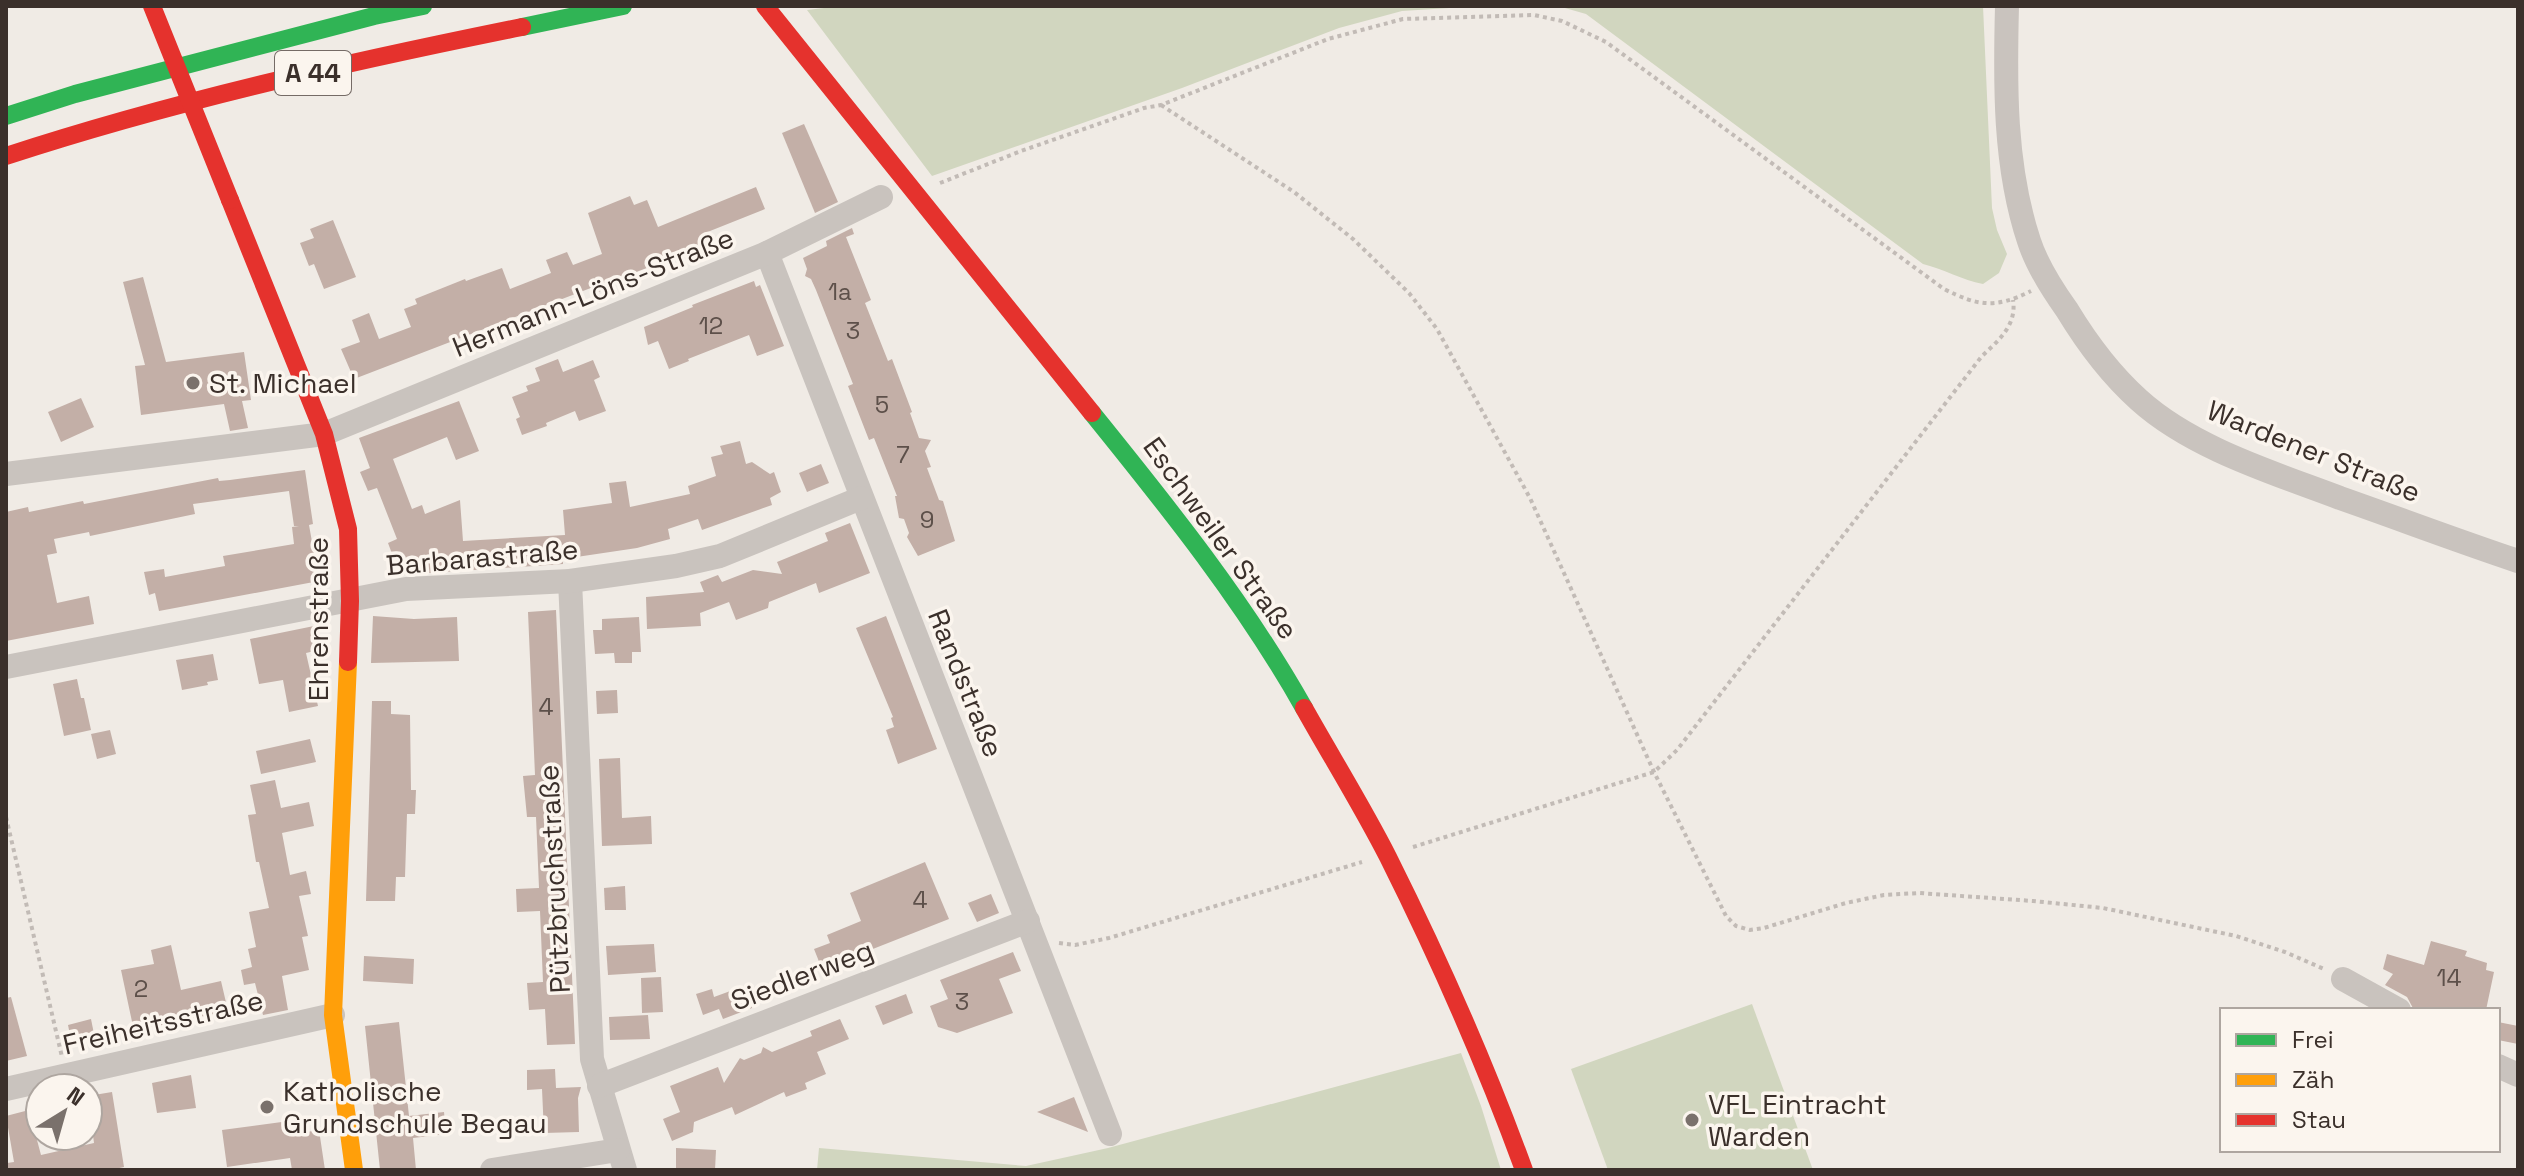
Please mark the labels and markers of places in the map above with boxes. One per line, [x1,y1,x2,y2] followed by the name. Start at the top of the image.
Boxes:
[209,365,357,401] place label: St. Michael
[184,374,202,392] marker: St. Michael
[283,1073,547,1141] place label: Katholische Grundschule Begau
[1708,1086,1887,1154] place label: VFL Eintracht Warden
[258,1098,276,1116] marker: Katholische Grundschule Begau
[1683,1111,1701,1129] marker: VFL Eintracht Warden

